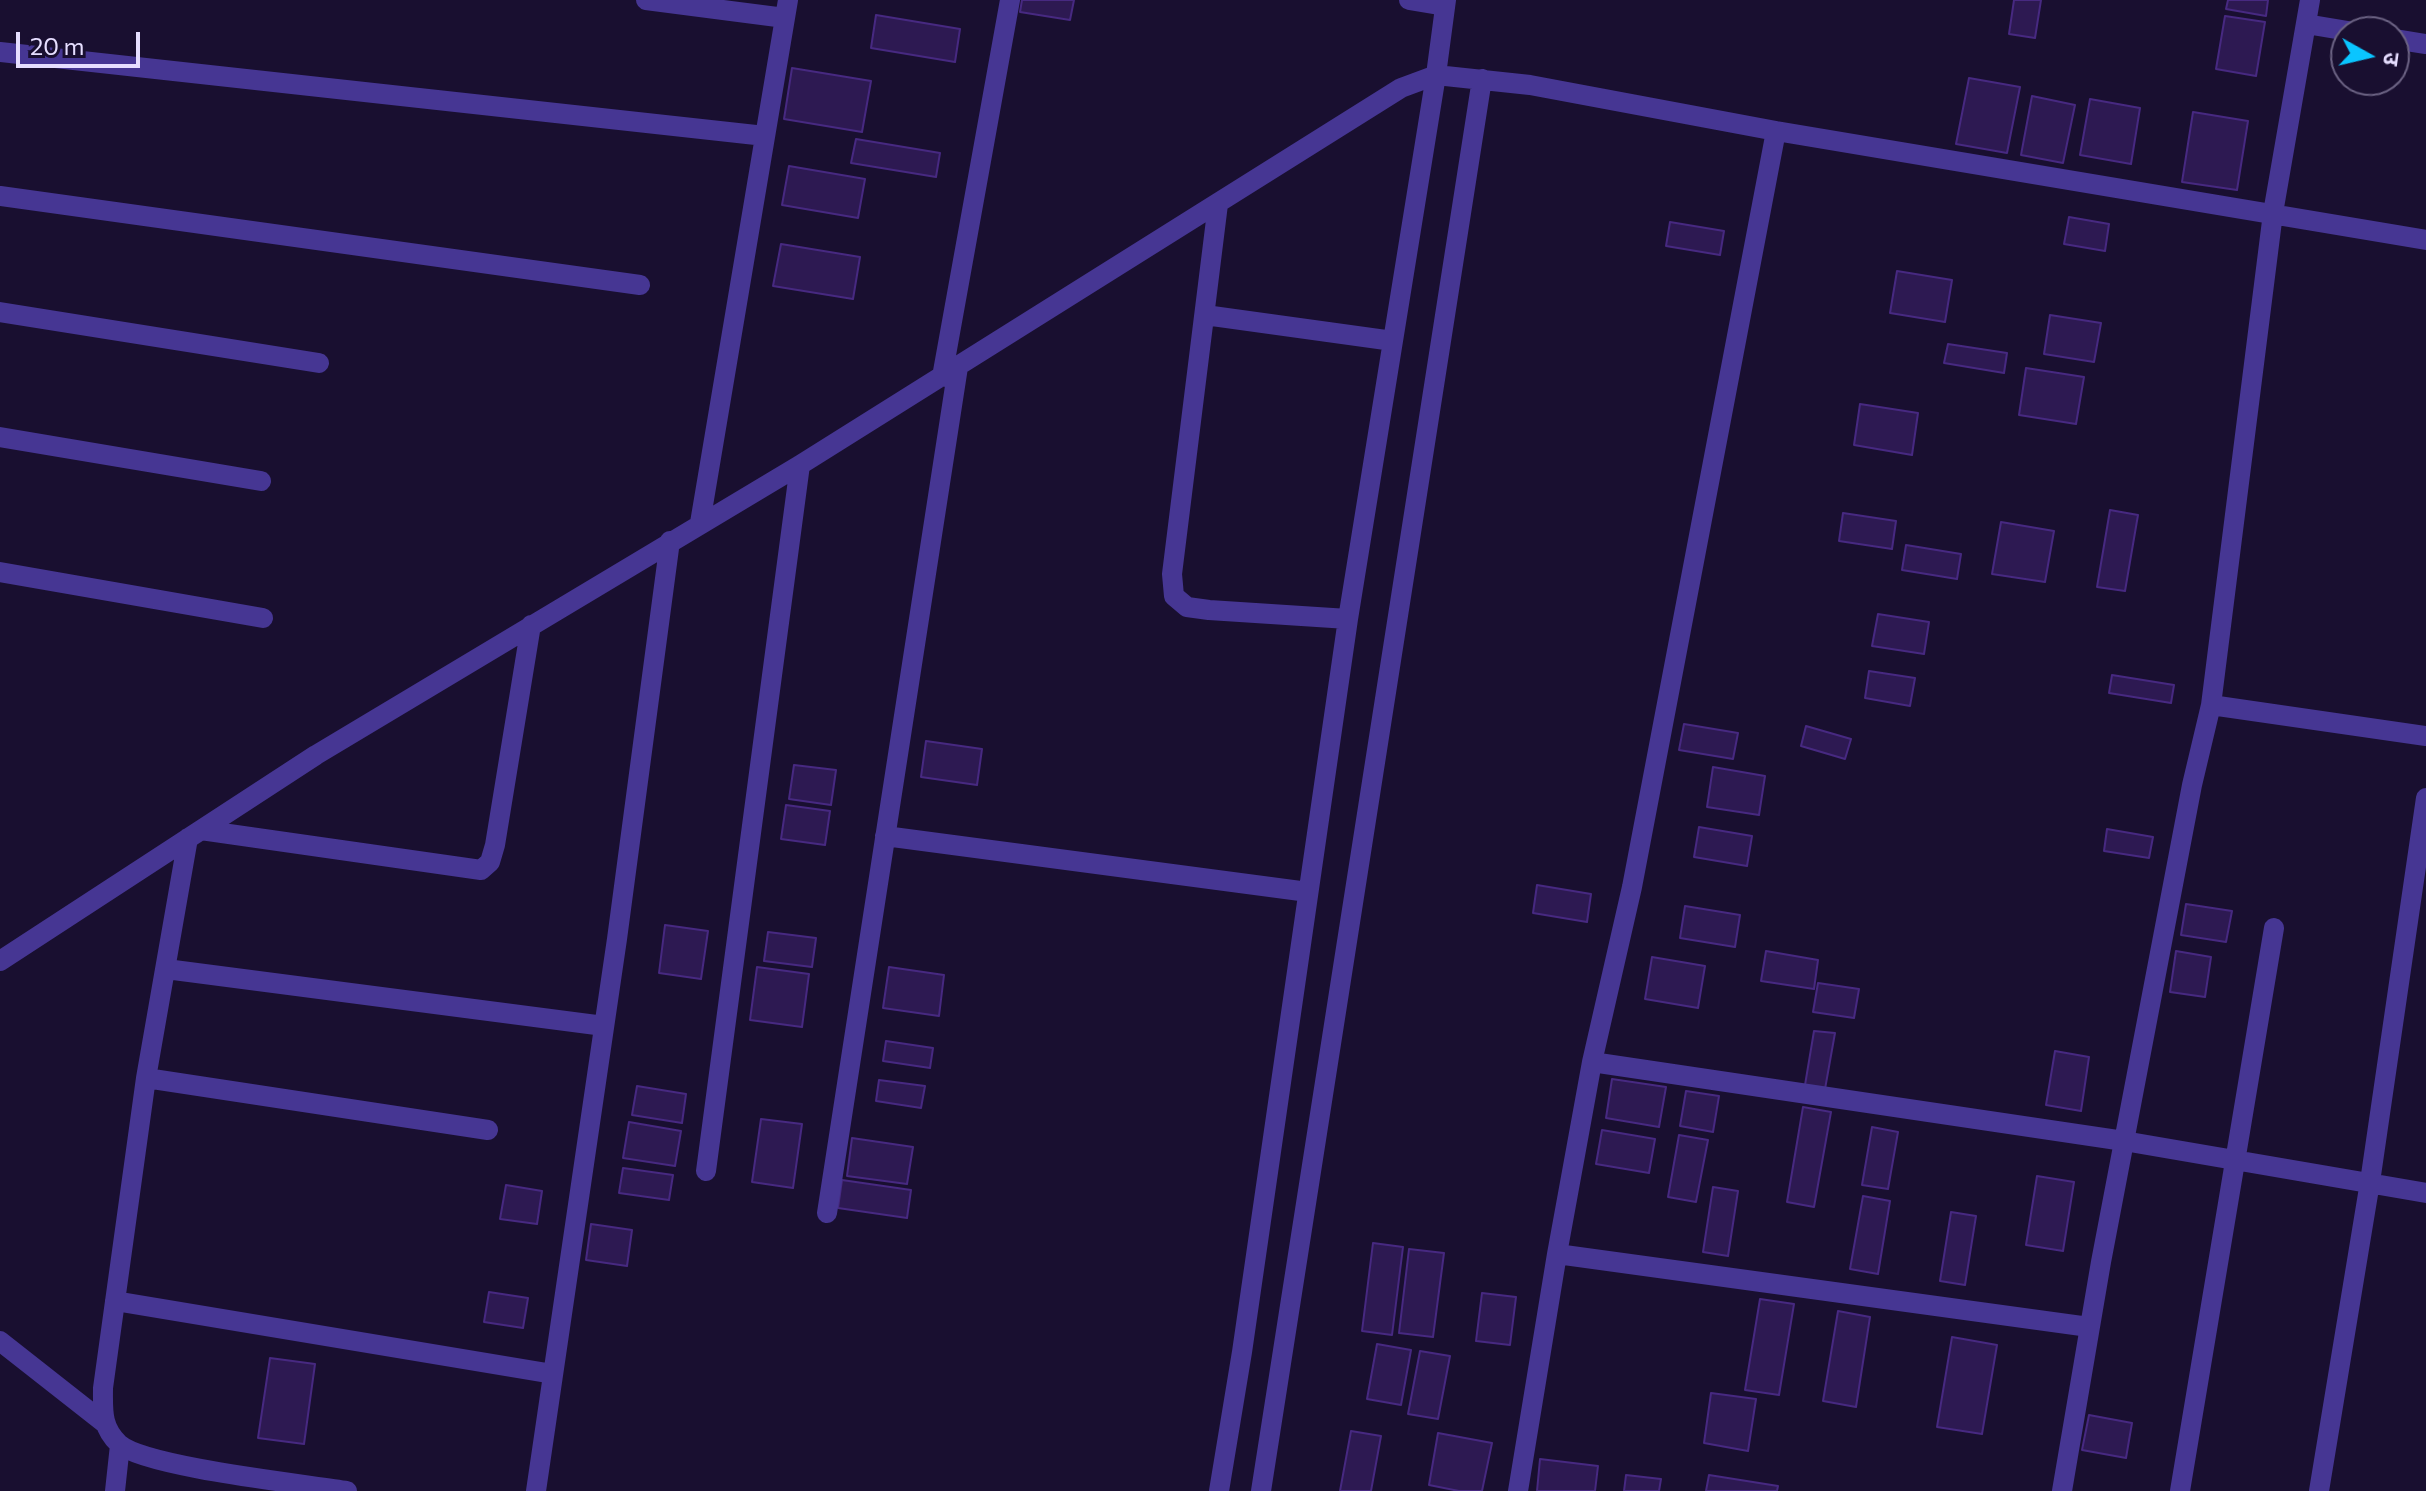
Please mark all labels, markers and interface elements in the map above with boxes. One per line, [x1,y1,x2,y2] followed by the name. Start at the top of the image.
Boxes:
[20,16,144,66] scale bar
[2330,16,2410,96] north arrow
[30,31,84,60] text: 20 m
[2378,51,2407,67] text: उ

